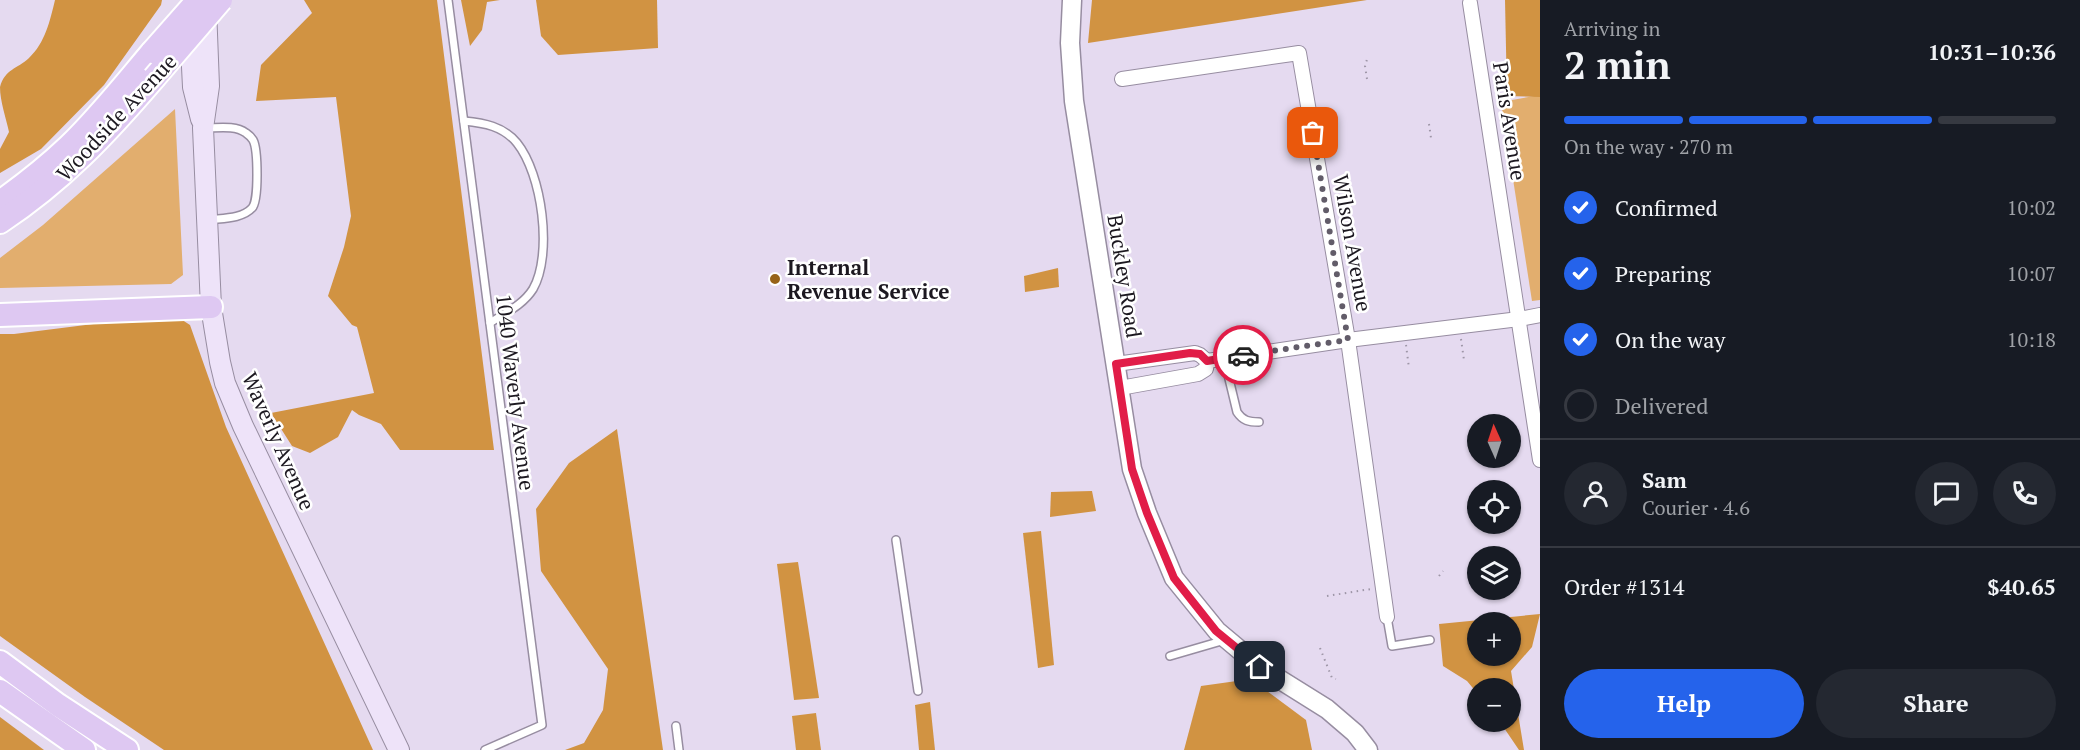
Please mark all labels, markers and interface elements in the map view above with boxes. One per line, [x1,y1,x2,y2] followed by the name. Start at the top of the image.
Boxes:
[1564,15,1660,42] text: Arriving in
[1928,37,2056,66] text: 10:31–10:36
[1564,38,1671,90] text: 2 min
[50,47,182,187] street label: Woodside Avenue
[1487,60,1533,182] street label: Paris Avenue
[1287,107,1338,158] pin
[1296,116,1329,149] icon: bag
[1564,133,1733,160] text: On the way · 270 m
[1327,172,1379,314] street label: Wilson Avenue
[1564,191,1597,224] icon: check
[1615,193,1718,222] text: Confirmed
[2007,194,2056,221] text: 10:02
[1101,212,1149,340] street label: Buckley Road
[787,253,950,305] place label: Internal Revenue Service
[1564,257,1597,290] icon: check
[1615,259,1711,288] text: Preparing
[2007,260,2056,287] text: 10:07
[768,272,782,286] marker: Internal Revenue Service
[490,292,542,492] street label: 1040 Waverly Avenue
[1564,323,1597,356] icon: check
[1213,325,1273,385] courier
[1615,325,1725,354] text: On the way
[2007,326,2056,353] text: 10:18
[1227,339,1260,372] icon: car
[236,368,322,514] street label: Waverly Avenue
[1615,391,1708,420] text: Delivered
[1467,414,1521,468] north arrow
[1467,414,1521,732] map controls
[1564,462,1627,525] button: person
[1915,462,1978,525] button: chat
[1993,462,2056,525] button: phone
[1642,465,1687,494] text: Sam
[1467,480,1521,534] button: locate
[1642,494,1750,521] text: Courier · 4.6
[1467,546,1521,600] button: layers
[1564,572,1684,601] text: Order #1314
[1987,572,2056,601] text: $40.65
[1467,612,1521,666] button: +
[1234,641,1285,692] pin
[1243,650,1276,683] icon: home
[1564,669,1804,738] button: Help
[1816,669,2056,738] button: Share
[1467,678,1521,732] button: −

